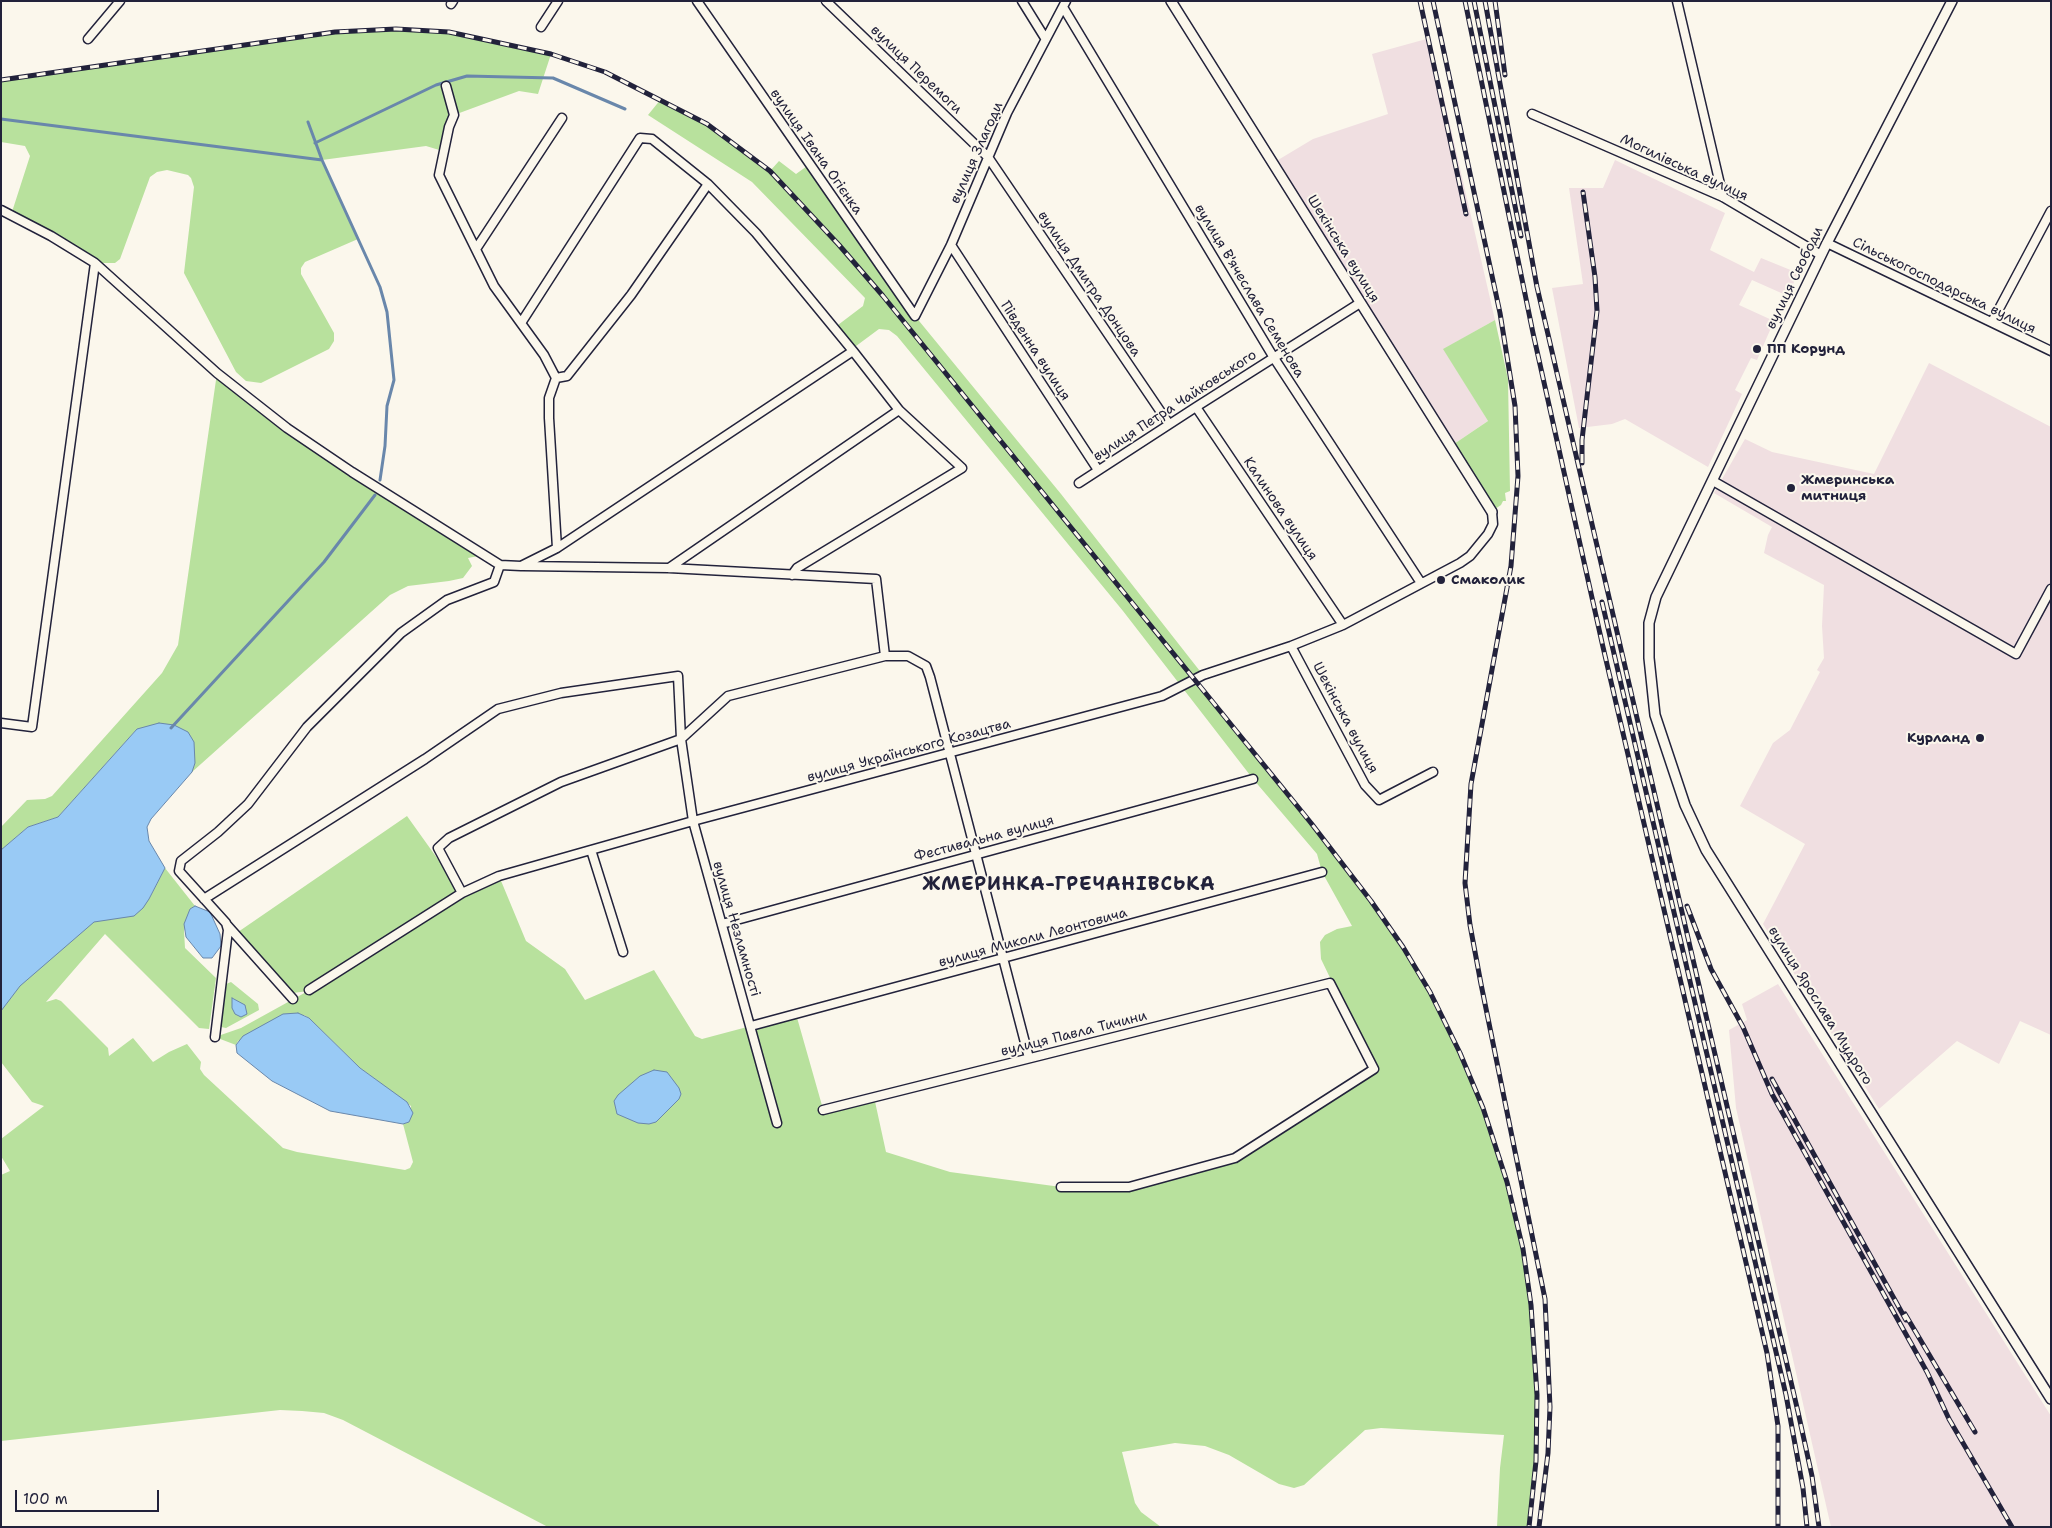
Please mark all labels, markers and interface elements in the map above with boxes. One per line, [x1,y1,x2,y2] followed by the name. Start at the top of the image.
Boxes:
[867,22,965,118] street label: вулиця Перемоги
[766,86,866,218] street label: вулиця Івана Огієнка
[947,99,1007,207] street label: вулиця Злагоди
[1617,131,1751,205] street label: Могилівська вулиця
[1303,192,1383,306] street label: Шекінська вулиця
[1190,201,1308,381] street label: вулиця В'ячеслава Семенова
[1034,208,1144,360] street label: вулиця Дмитра Донцова
[1763,224,1827,332] street label: вулиця Свободи
[1849,234,2039,338] street label: Сільськогосподарська вулиця
[997,298,1073,404] street label: Південна вулиця
[1767,341,1845,357] place label: ПП Корунд
[1751,343,1763,355] marker: ПП Корунд
[1090,347,1260,465] street label: вулиця Петра Чайковського
[1239,454,1321,564] street label: Калинова вулиця
[1801,472,1894,504] place label: Жмеринська митниця
[1785,482,1797,494] marker: Жмеринська митниця
[1451,572,1525,588] place label: Смаколик
[1435,574,1447,586] marker: Смаколик
[1309,659,1381,777] street label: Шекінська вулиця
[805,716,1013,786] street label: вулиця Українського Козацтва
[1907,730,1970,746] place label: Курланд
[1974,732,1986,744] marker: Курланд
[912,812,1056,866] street label: Фестивальна вулиця
[709,859,763,999] street label: вулиця Незламності
[920,874,1218,896] district label: ЖМЕРИНКА-ГРЕЧАНІВСЬКА
[937,905,1129,971] street label: вулиця Миколи Леонтовича
[1764,924,1876,1088] street label: вулиця Ярослава Мудрого
[999,1008,1149,1060] street label: вулиця Павла Тичини
[18,1480,161,1512] scale bar
[23,1489,68,1509] text: 100 m

